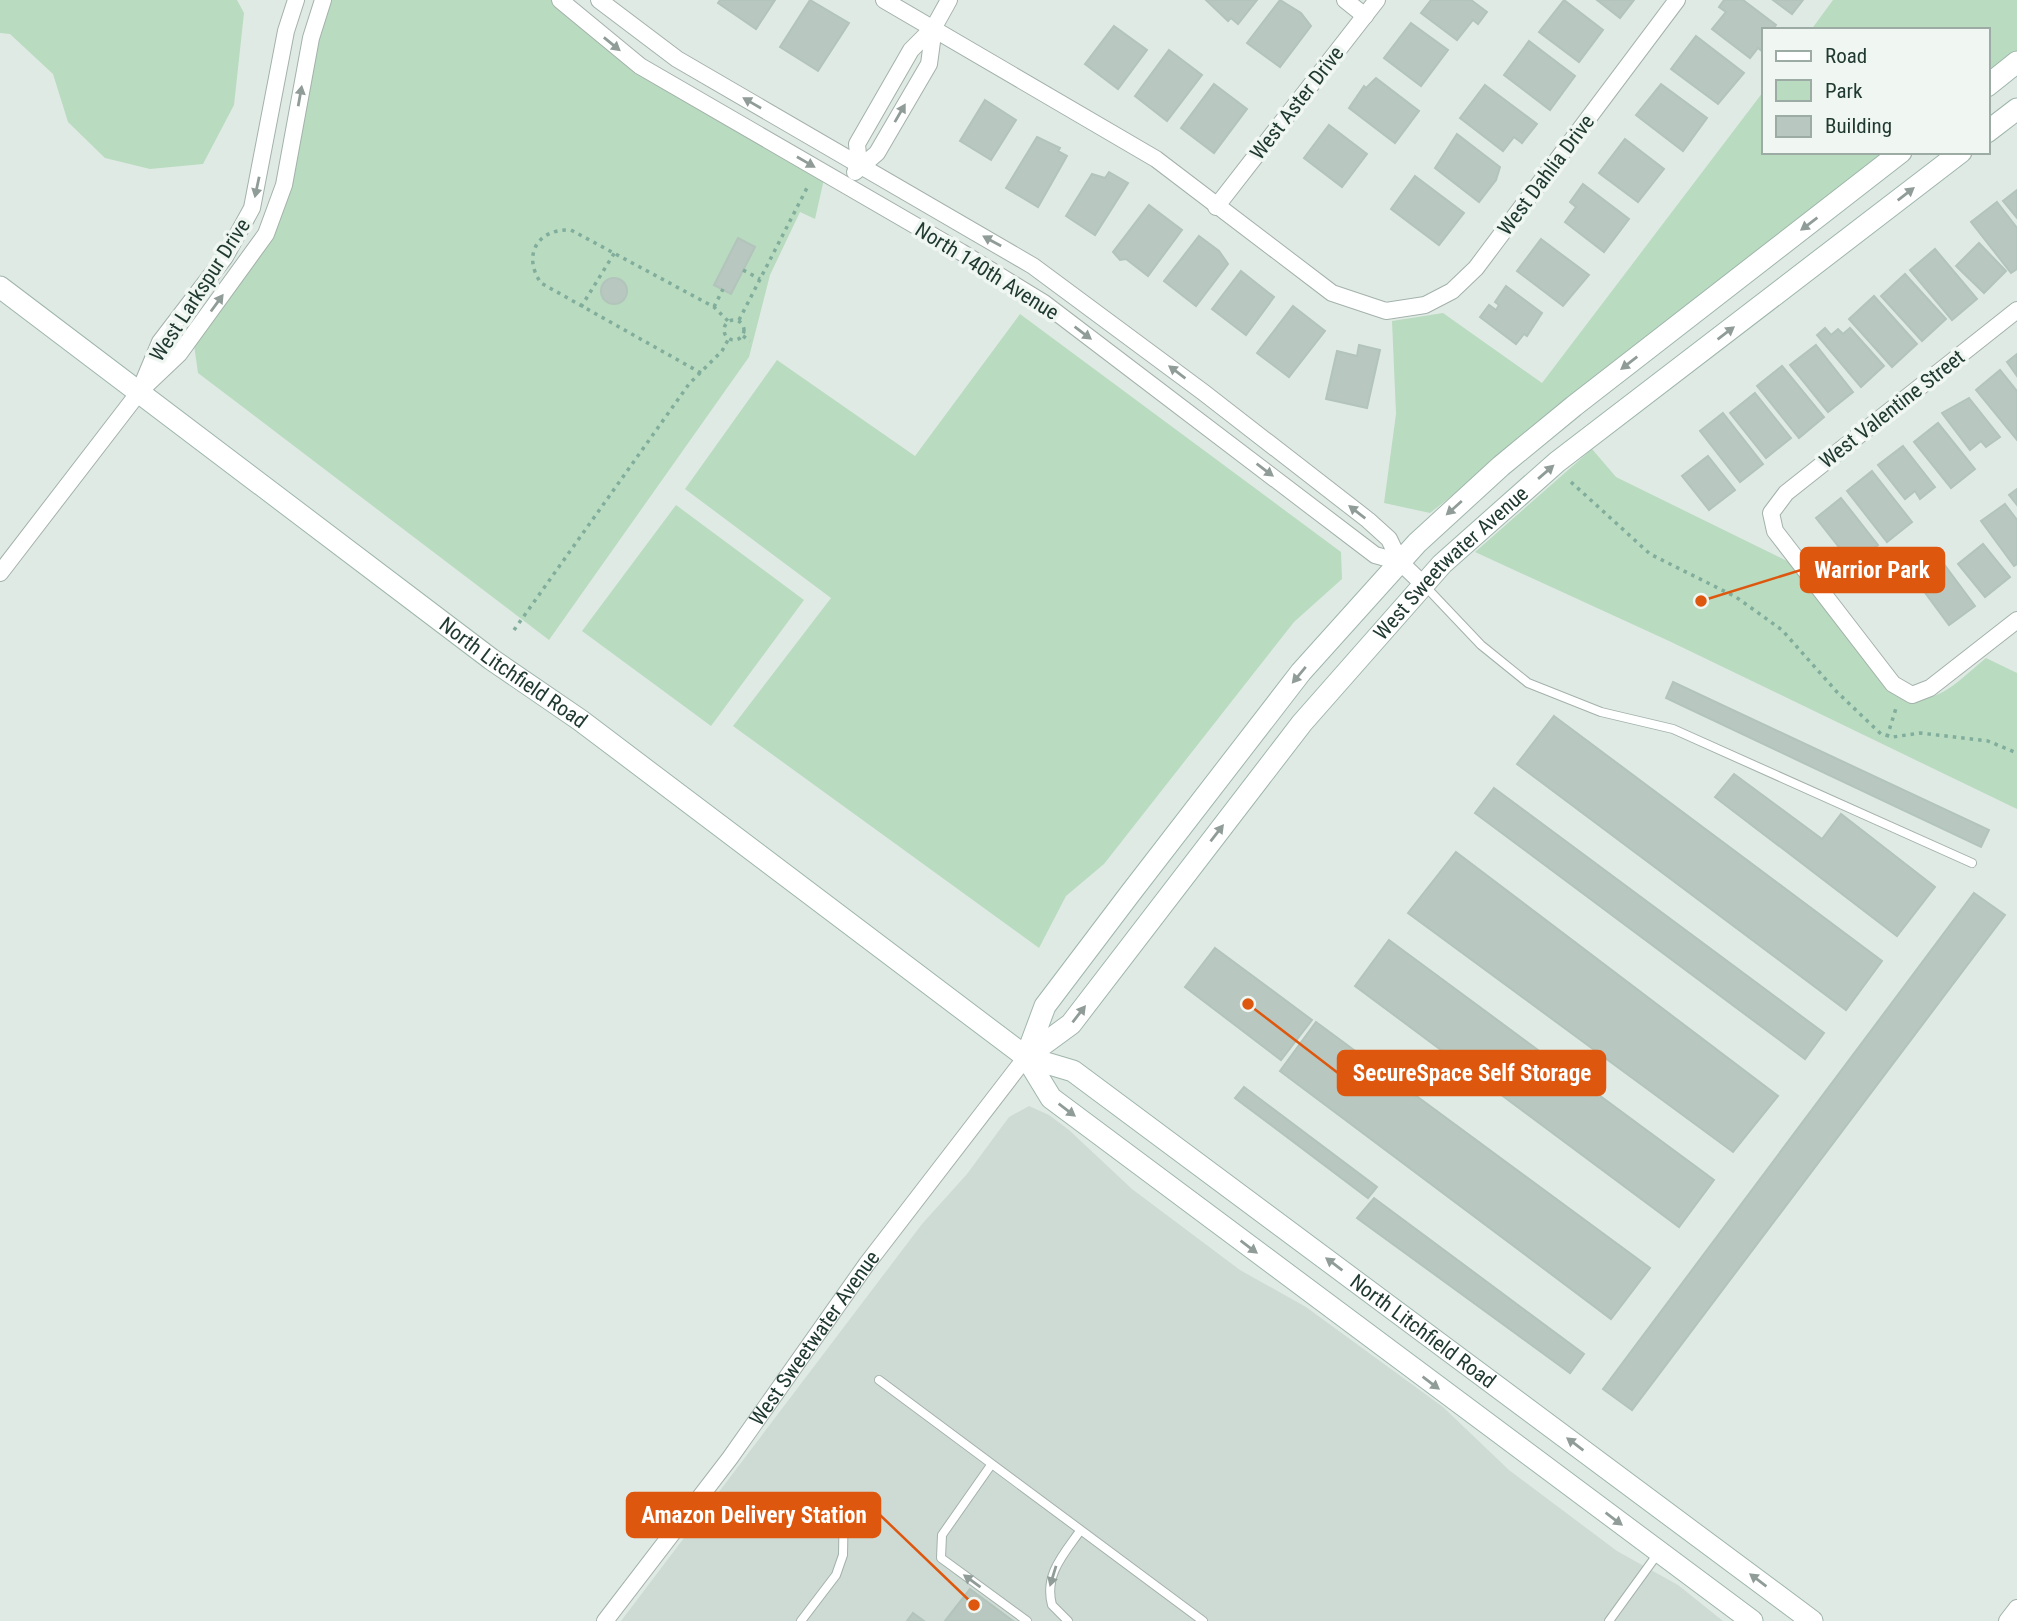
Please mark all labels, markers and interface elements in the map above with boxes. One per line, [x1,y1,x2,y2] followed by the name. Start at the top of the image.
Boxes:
[1762,28,1989,154] legend
[603,37,621,51] one-way arrow
[1245,42,1349,164] street label: West Aster Drive
[1825,44,1867,68] text: Road
[1825,79,1863,103] text: Park
[295,85,306,107] one-way arrow
[743,97,762,109] one-way arrow
[894,103,906,123] one-way arrow
[1493,110,1599,240] street label: West Dahlia Drive
[1825,114,1892,138] text: Building
[797,156,816,168] one-way arrow
[252,176,263,198] one-way arrow
[1897,187,1915,202] one-way arrow
[145,214,255,366] street label: West Larkspur Drive
[1800,216,1818,231] one-way arrow
[911,217,1063,325] street label: North 140th Avenue
[982,235,1001,247] one-way arrow
[210,294,224,312] one-way arrow
[1074,326,1092,340] one-way arrow
[1717,326,1735,340] one-way arrow
[1815,345,1969,473] street label: West Valentine Street
[1620,356,1638,370] one-way arrow
[1168,366,1186,380] one-way arrow
[1255,463,1273,478] one-way arrow
[1537,464,1555,480] one-way arrow
[1369,481,1533,645] street label: West Sweetwater Avenue
[1445,500,1462,515] one-way arrow
[1349,504,1367,519] one-way arrow
[1801,548,1944,592] callout: Warrior Park
[1814,557,1931,584] text: Warrior Park
[435,612,592,733] street label: North Litchfield Road
[1292,666,1307,684] one-way arrow
[1210,825,1225,843] one-way arrow
[1071,1005,1085,1023] one-way arrow
[1338,1051,1605,1095] callout: SecureSpace Self Storage
[1353,1060,1591,1087] text: SecureSpace Self Storage
[1058,1103,1076,1117] one-way arrow
[1240,1239,1258,1253] one-way arrow
[745,1246,884,1430] street label: West Sweetwater Avenue
[1325,1258,1343,1272] one-way arrow
[1345,1269,1500,1393] street label: North Litchfield Road
[1422,1375,1440,1390] one-way arrow
[1566,1437,1584,1451] one-way arrow
[627,1493,880,1537] callout: Amazon Delivery Station
[641,1502,867,1529] text: Amazon Delivery Station
[1605,1511,1623,1525] one-way arrow
[1048,1565,1058,1586] one-way arrow
[1749,1573,1767,1588] one-way arrow
[963,1574,981,1588] one-way arrow

